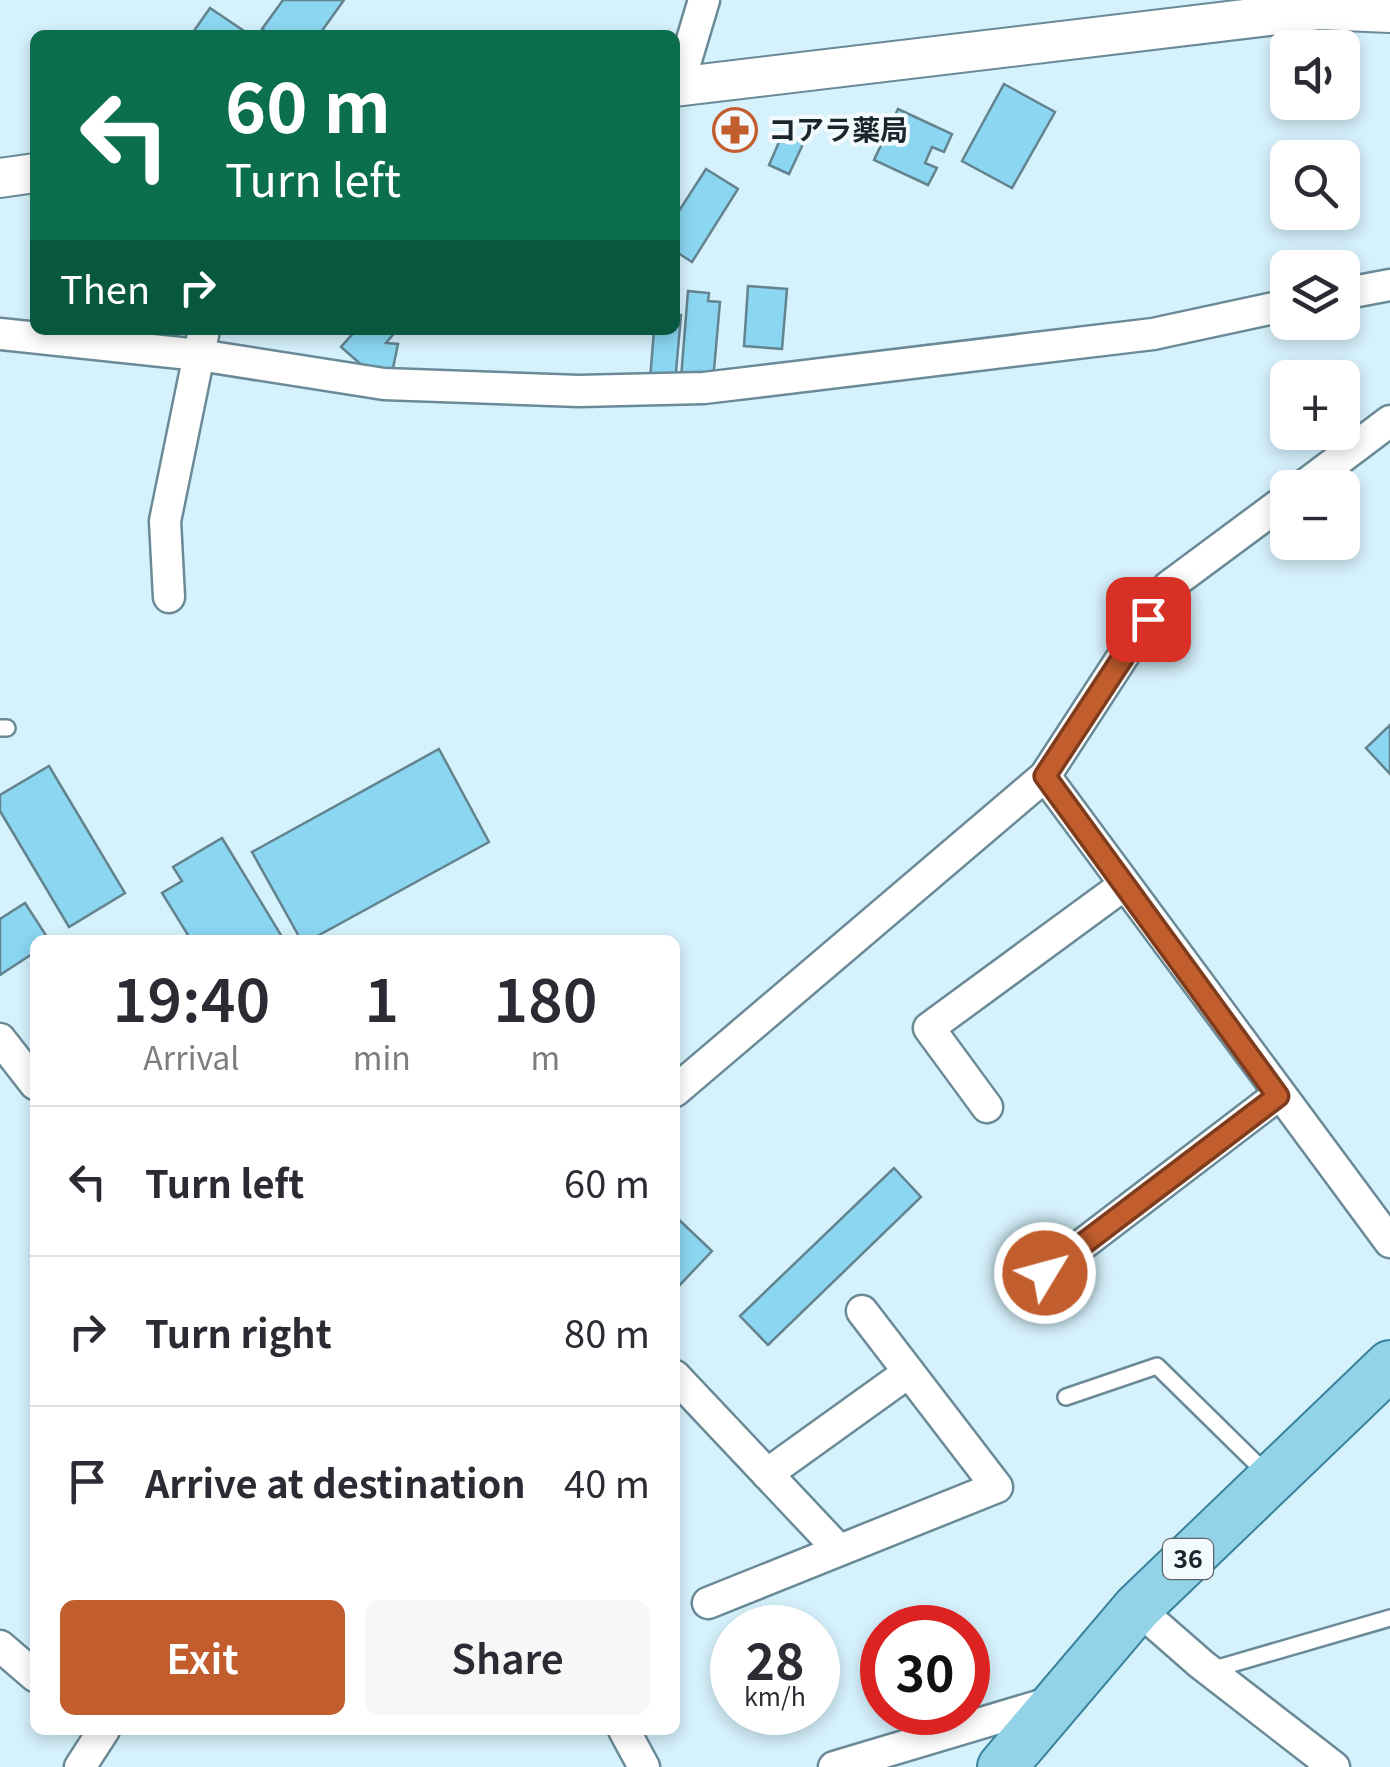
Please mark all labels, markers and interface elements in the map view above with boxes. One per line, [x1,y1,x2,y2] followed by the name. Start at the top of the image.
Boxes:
[1270,30,1360,560] map controls
[1270,30,1360,120] button: sound
[225,52,391,153] text: 60 m
[60,70,190,200] icon: left
[712,107,758,153] pharmacy icon: コアラ薬局
[768,108,908,148] place label: コアラ薬局
[1270,140,1360,230] button: search
[225,145,401,210] text: Turn left
[1270,250,1360,340] button: layers
[60,260,150,315] text: Then
[170,260,225,315] icon: right
[1270,360,1360,450] button: +
[1270,470,1360,560] button: −
[1106,577,1191,662] pin
[1121,592,1176,647] icon: arrive
[112,952,270,1039] text: 19:40
[364,952,399,1039] text: 1
[493,952,598,1039] text: 180
[143,1033,239,1079] text: Arrival
[353,1033,411,1079] text: min
[531,1033,560,1079] text: m
[60,1154,115,1209] icon: left
[145,1154,304,1209] text: Turn left
[564,1154,650,1209] text: 60 m
[993,1221,1097,1325] position arrow
[60,1304,115,1359] icon: right
[145,1304,332,1359] text: Turn right
[564,1304,650,1359] text: 80 m
[60,1454,115,1509] icon: arrive
[145,1454,526,1509] text: Arrive at destination
[564,1454,650,1509] text: 40 m
[1163,1539,1213,1579] road number: 36
[60,1600,345,1715] button: Exit
[365,1600,650,1715] button: Share
[860,1605,990,1735] speed limit sign: 30
[746,1622,805,1694] text: 28
[744,1677,806,1713] text: km/h

